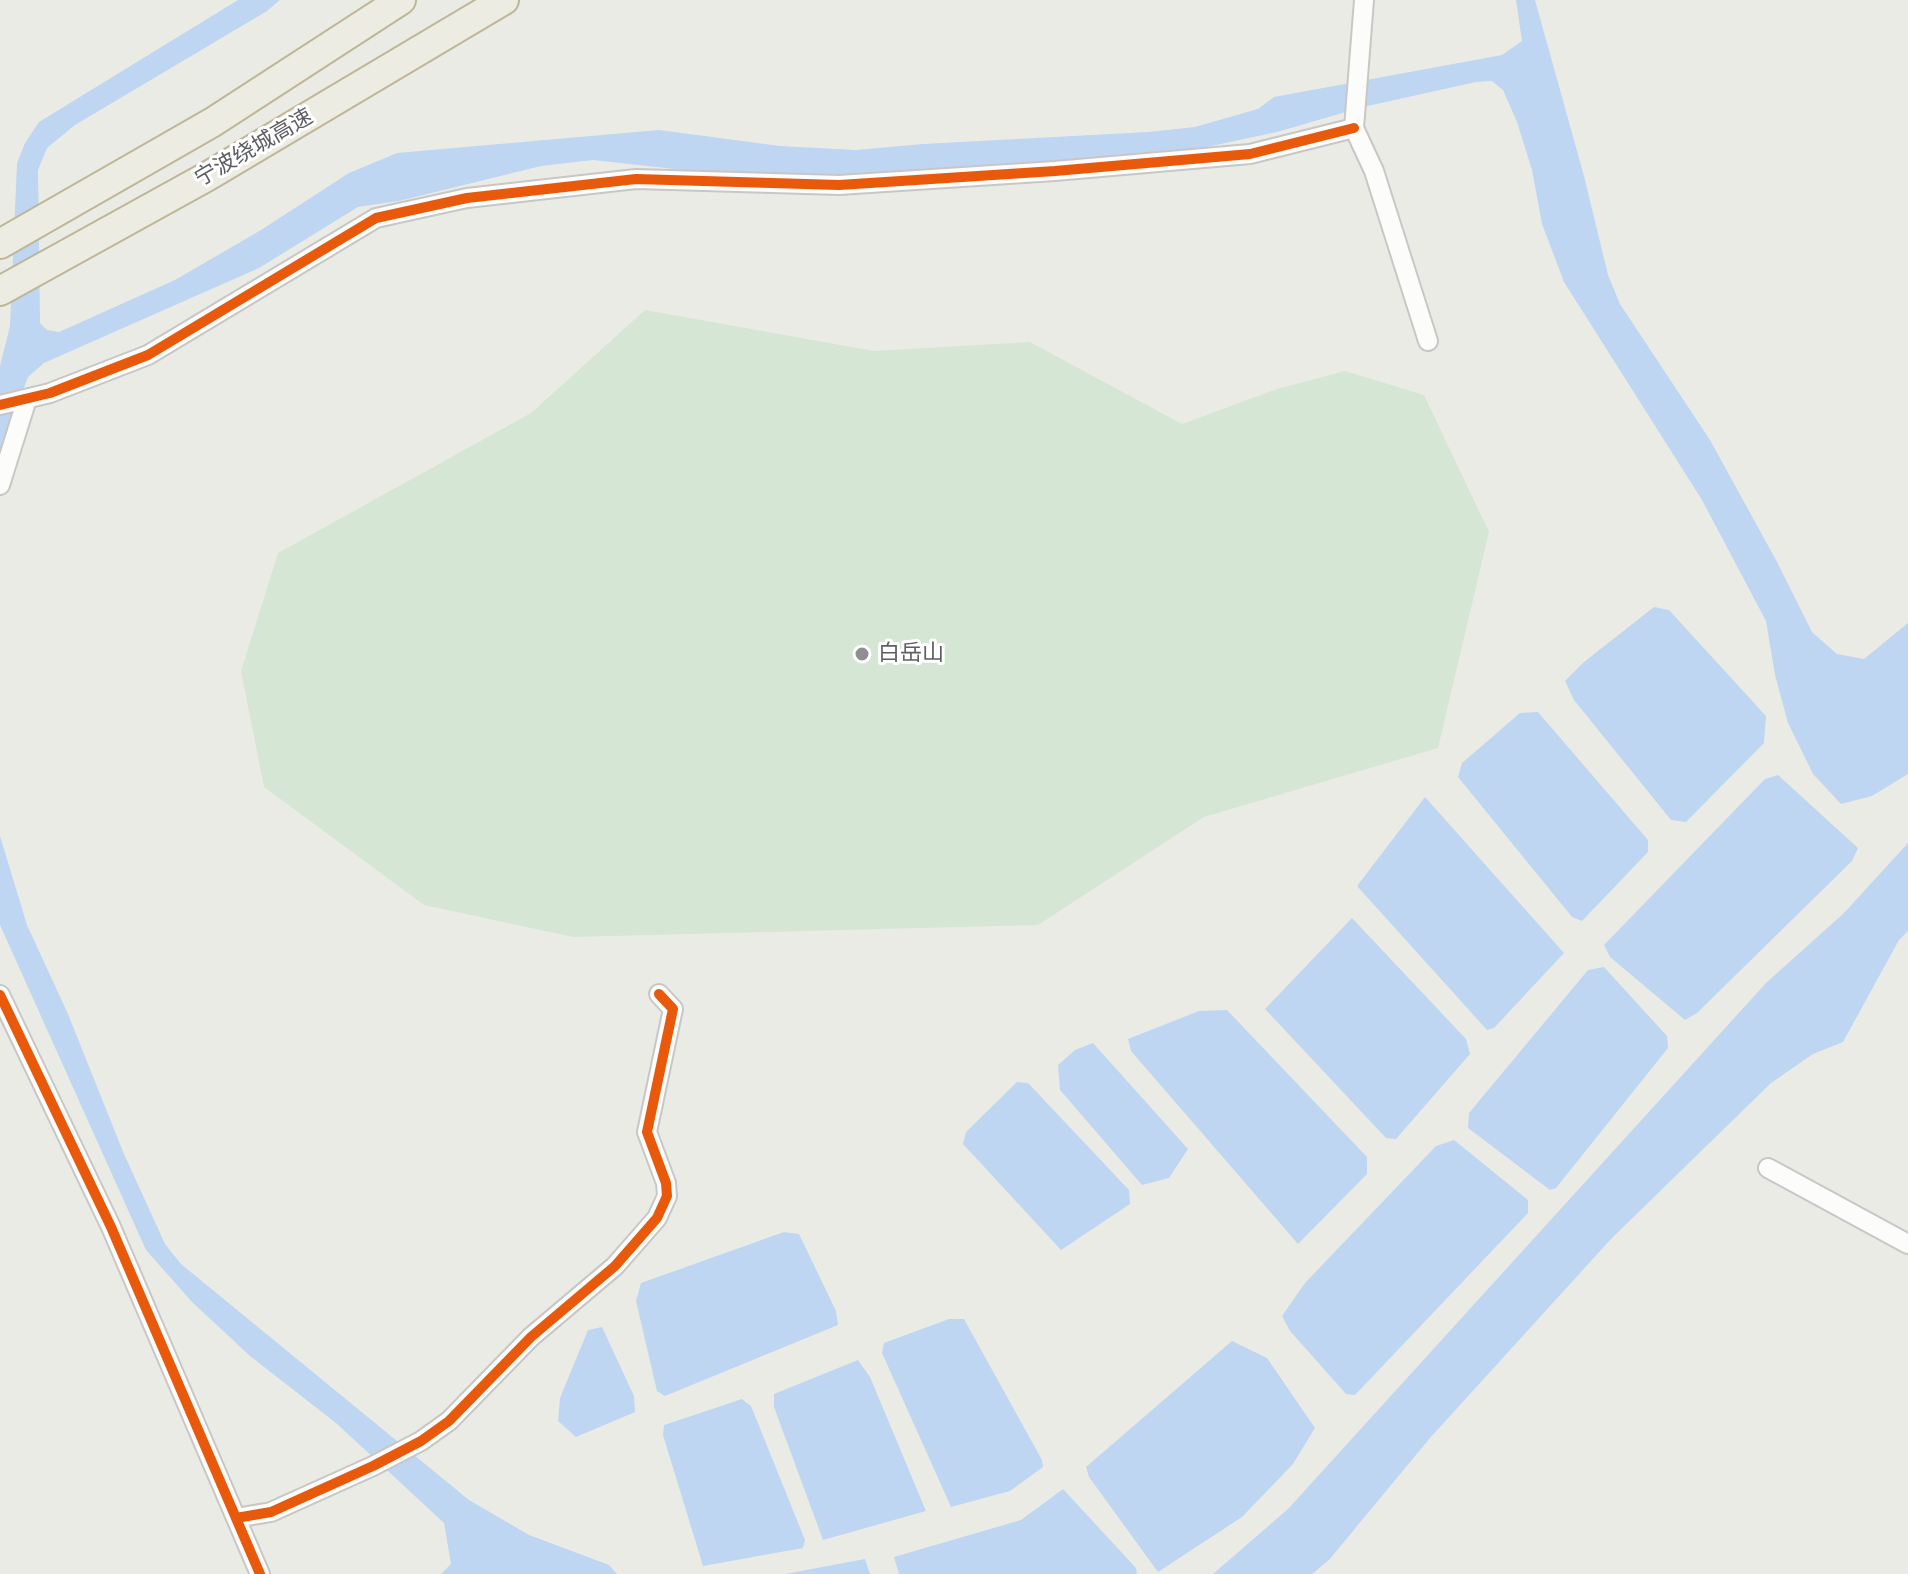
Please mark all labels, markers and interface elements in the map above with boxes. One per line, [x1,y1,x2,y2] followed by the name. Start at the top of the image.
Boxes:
[190,104,318,192] street label: 宁波绕城高速
[878,641,944,667] place label: 白岳山
[853,645,871,663] marker: 白岳山

